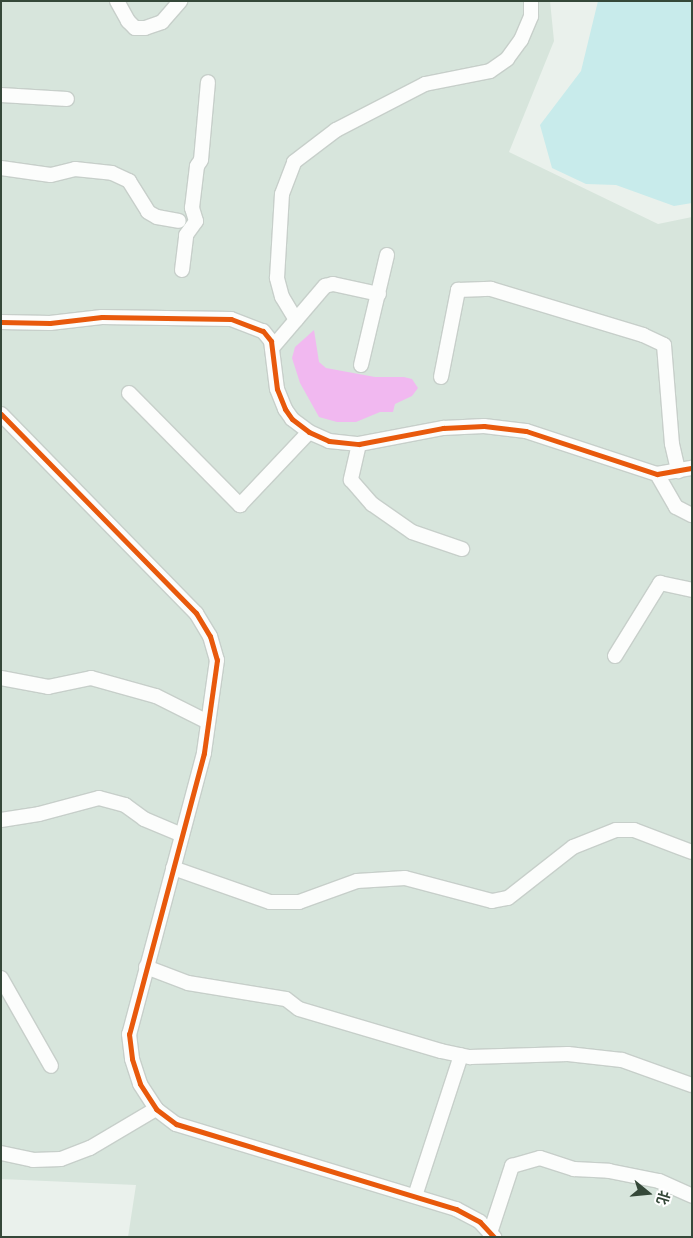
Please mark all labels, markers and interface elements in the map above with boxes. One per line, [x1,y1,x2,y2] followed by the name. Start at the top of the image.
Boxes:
[623,1168,673,1218] north arrow
[654,1189,671,1206] text: 北

